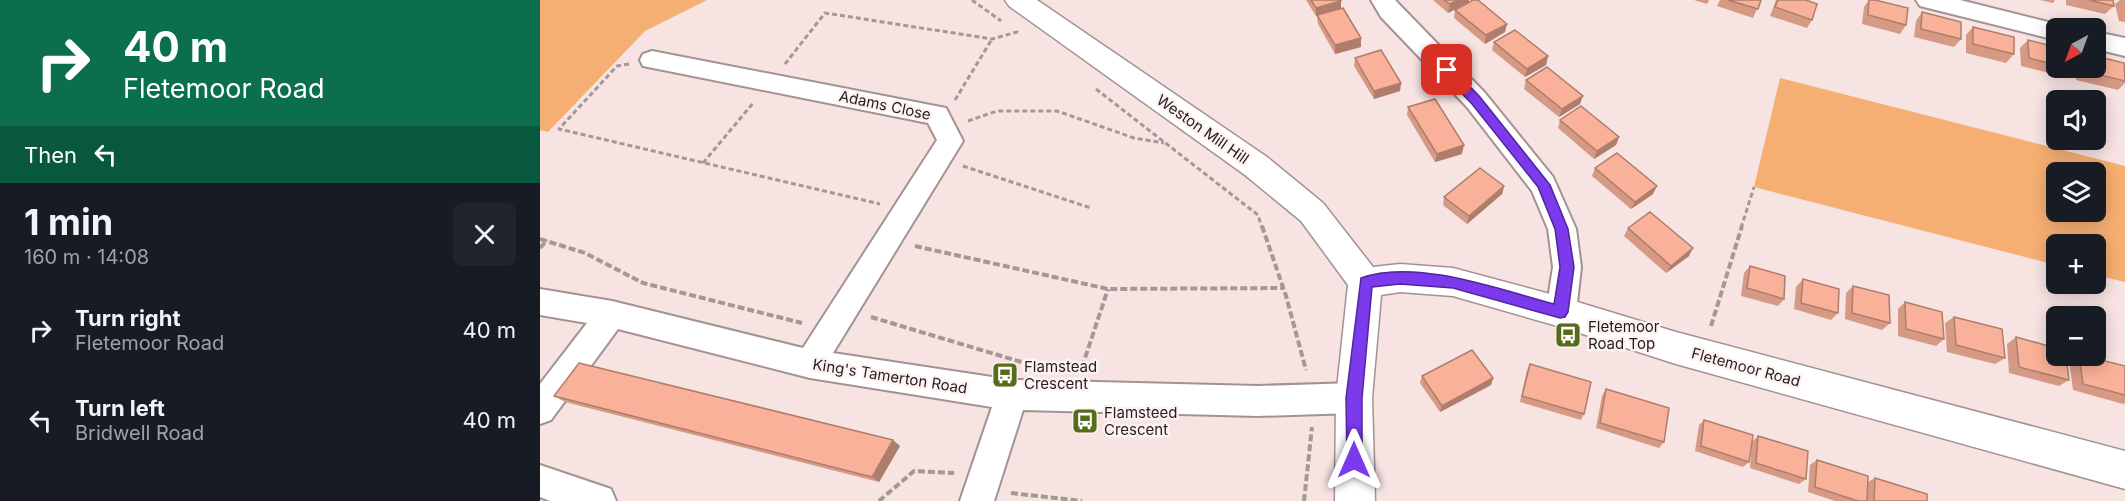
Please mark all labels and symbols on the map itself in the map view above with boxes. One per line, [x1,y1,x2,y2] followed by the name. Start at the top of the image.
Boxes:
[2046,18,2106,78] north arrow
[1421,44,1472,95] pin
[837,86,933,124] street label: Adams Close
[1153,90,1253,168] street label: Weston Mill Hill
[1588,317,1660,353] place label: Fletemoor Road Top
[1553,320,1583,350] bus stop icon: Fletemoor Road Top
[1689,343,1803,391] street label: Fletemoor Road
[811,354,969,398] street label: King's Tamerton Road
[1024,357,1097,393] place label: Flamstead Crescent
[990,360,1020,390] bus stop icon: Flamstead Crescent
[1104,403,1177,439] place label: Flamsteed Crescent
[1070,406,1100,436] bus stop icon: Flamsteed Crescent
[1322,428,1386,492] position arrow

